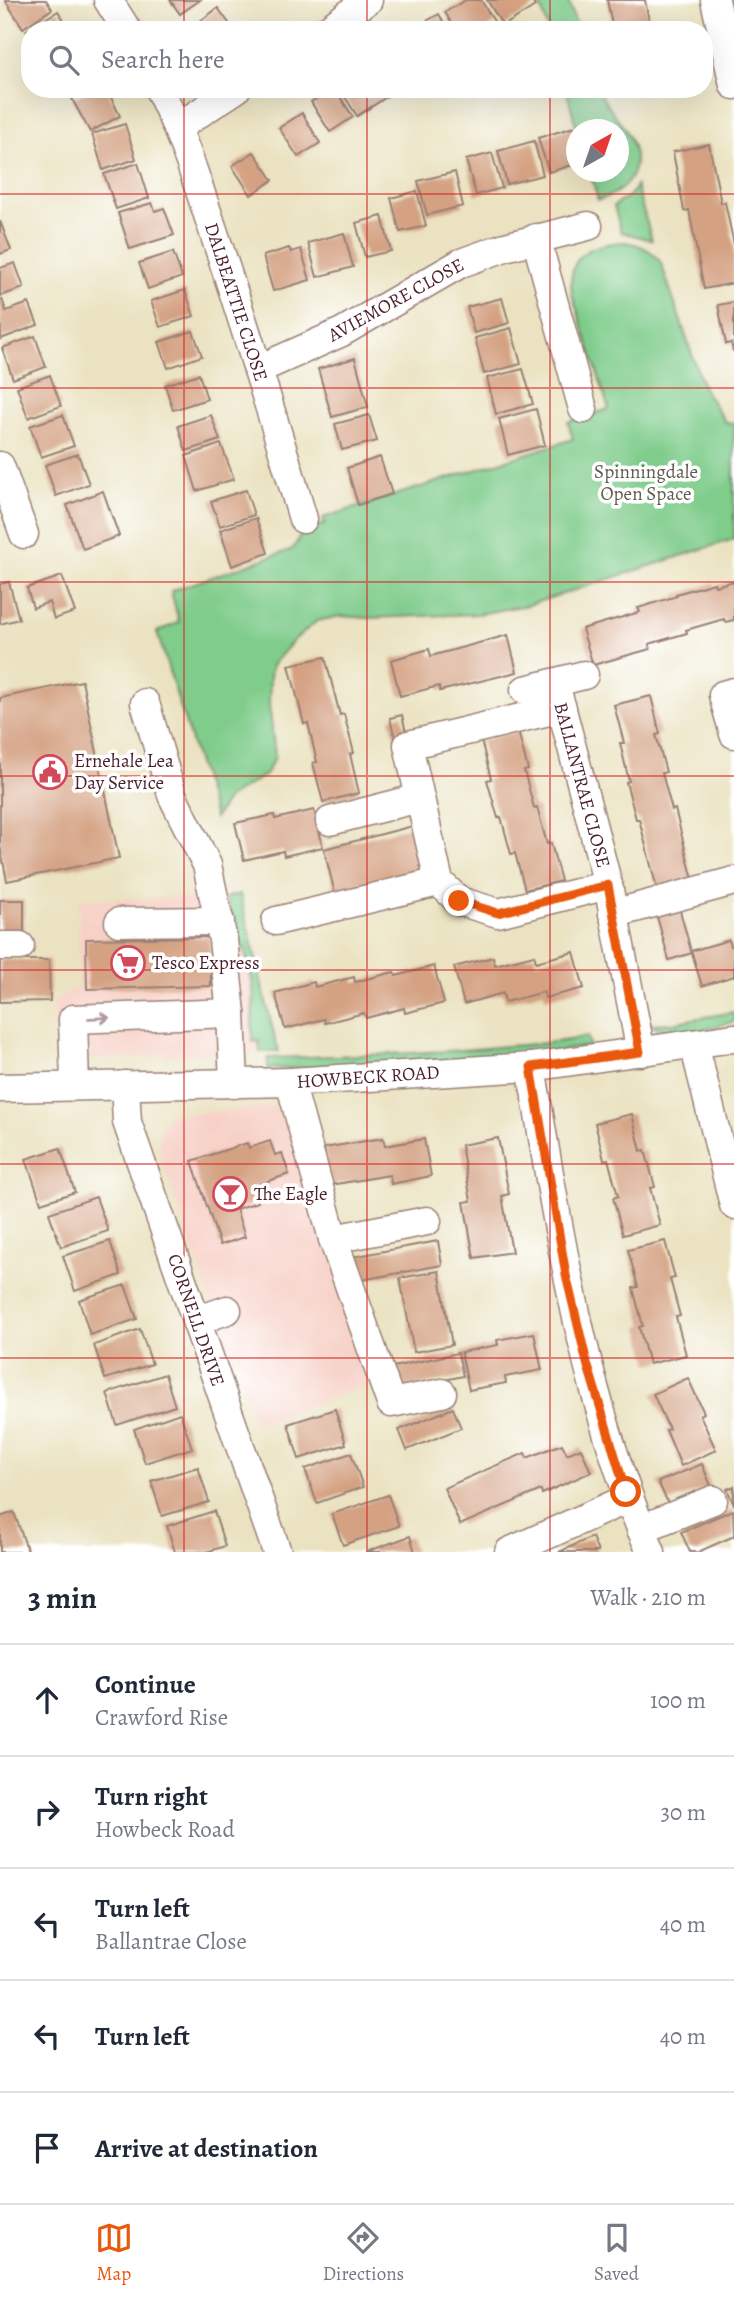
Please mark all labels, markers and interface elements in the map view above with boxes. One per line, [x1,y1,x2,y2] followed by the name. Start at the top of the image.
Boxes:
[21,21,713,98] search box
[45,41,83,79] icon: search
[101,42,225,77] text: Search here
[566,119,629,182] north arrow
[198,219,274,385] street label: DALBEATTIE CLOSE
[323,252,469,349] street label: AVIEMORE CLOSE
[594,459,698,507] park label: Spinningdale Open Space
[547,699,617,871] street label: BALLANTRAE CLOSE
[74,748,174,796] place label: Ernehale Lea Day Service
[31,753,69,791] public building icon: Ernehale Lea Day Service
[443,885,474,916] route end
[109,944,147,982] supermarket icon: Tesco Express
[152,950,260,976] place label: Tesco Express
[88,1011,111,1025] one-way arrow
[296,1059,440,1095] street label: HOWBECK ROAD
[211,1175,249,1213] bar icon: The Eagle
[254,1181,327,1207] place label: The Eagle
[161,1250,231,1390] street label: CORNELL DRIVE
[610,1476,641,1507] route start
[28,1578,97,1618] text: 3 min
[590,1582,706,1613] text: Walk · 210 m
[95,1667,196,1702] text: Continue
[28,1681,66,1719] icon: ahead
[650,1685,706,1716] text: 100 m
[95,1702,228,1733] text: Crawford Rise
[95,1779,208,1814] text: Turn right
[28,1793,66,1831] icon: right
[660,1797,706,1828] text: 30 m
[95,1814,235,1845] text: Howbeck Road
[95,1891,190,1926] text: Turn left
[28,1905,66,1943] icon: left
[660,1909,706,1940] text: 40 m
[95,1926,247,1957] text: Ballantrae Close
[28,2017,66,2055] icon: left
[95,2019,190,2054] text: Turn left
[660,2021,706,2052] text: 40 m
[28,2129,66,2167] icon: arrive
[95,2131,318,2166] text: Arrive at destination
[95,2219,133,2287] tab: Map
[323,2219,404,2287] tab: Directions
[594,2219,639,2287] tab: Saved

